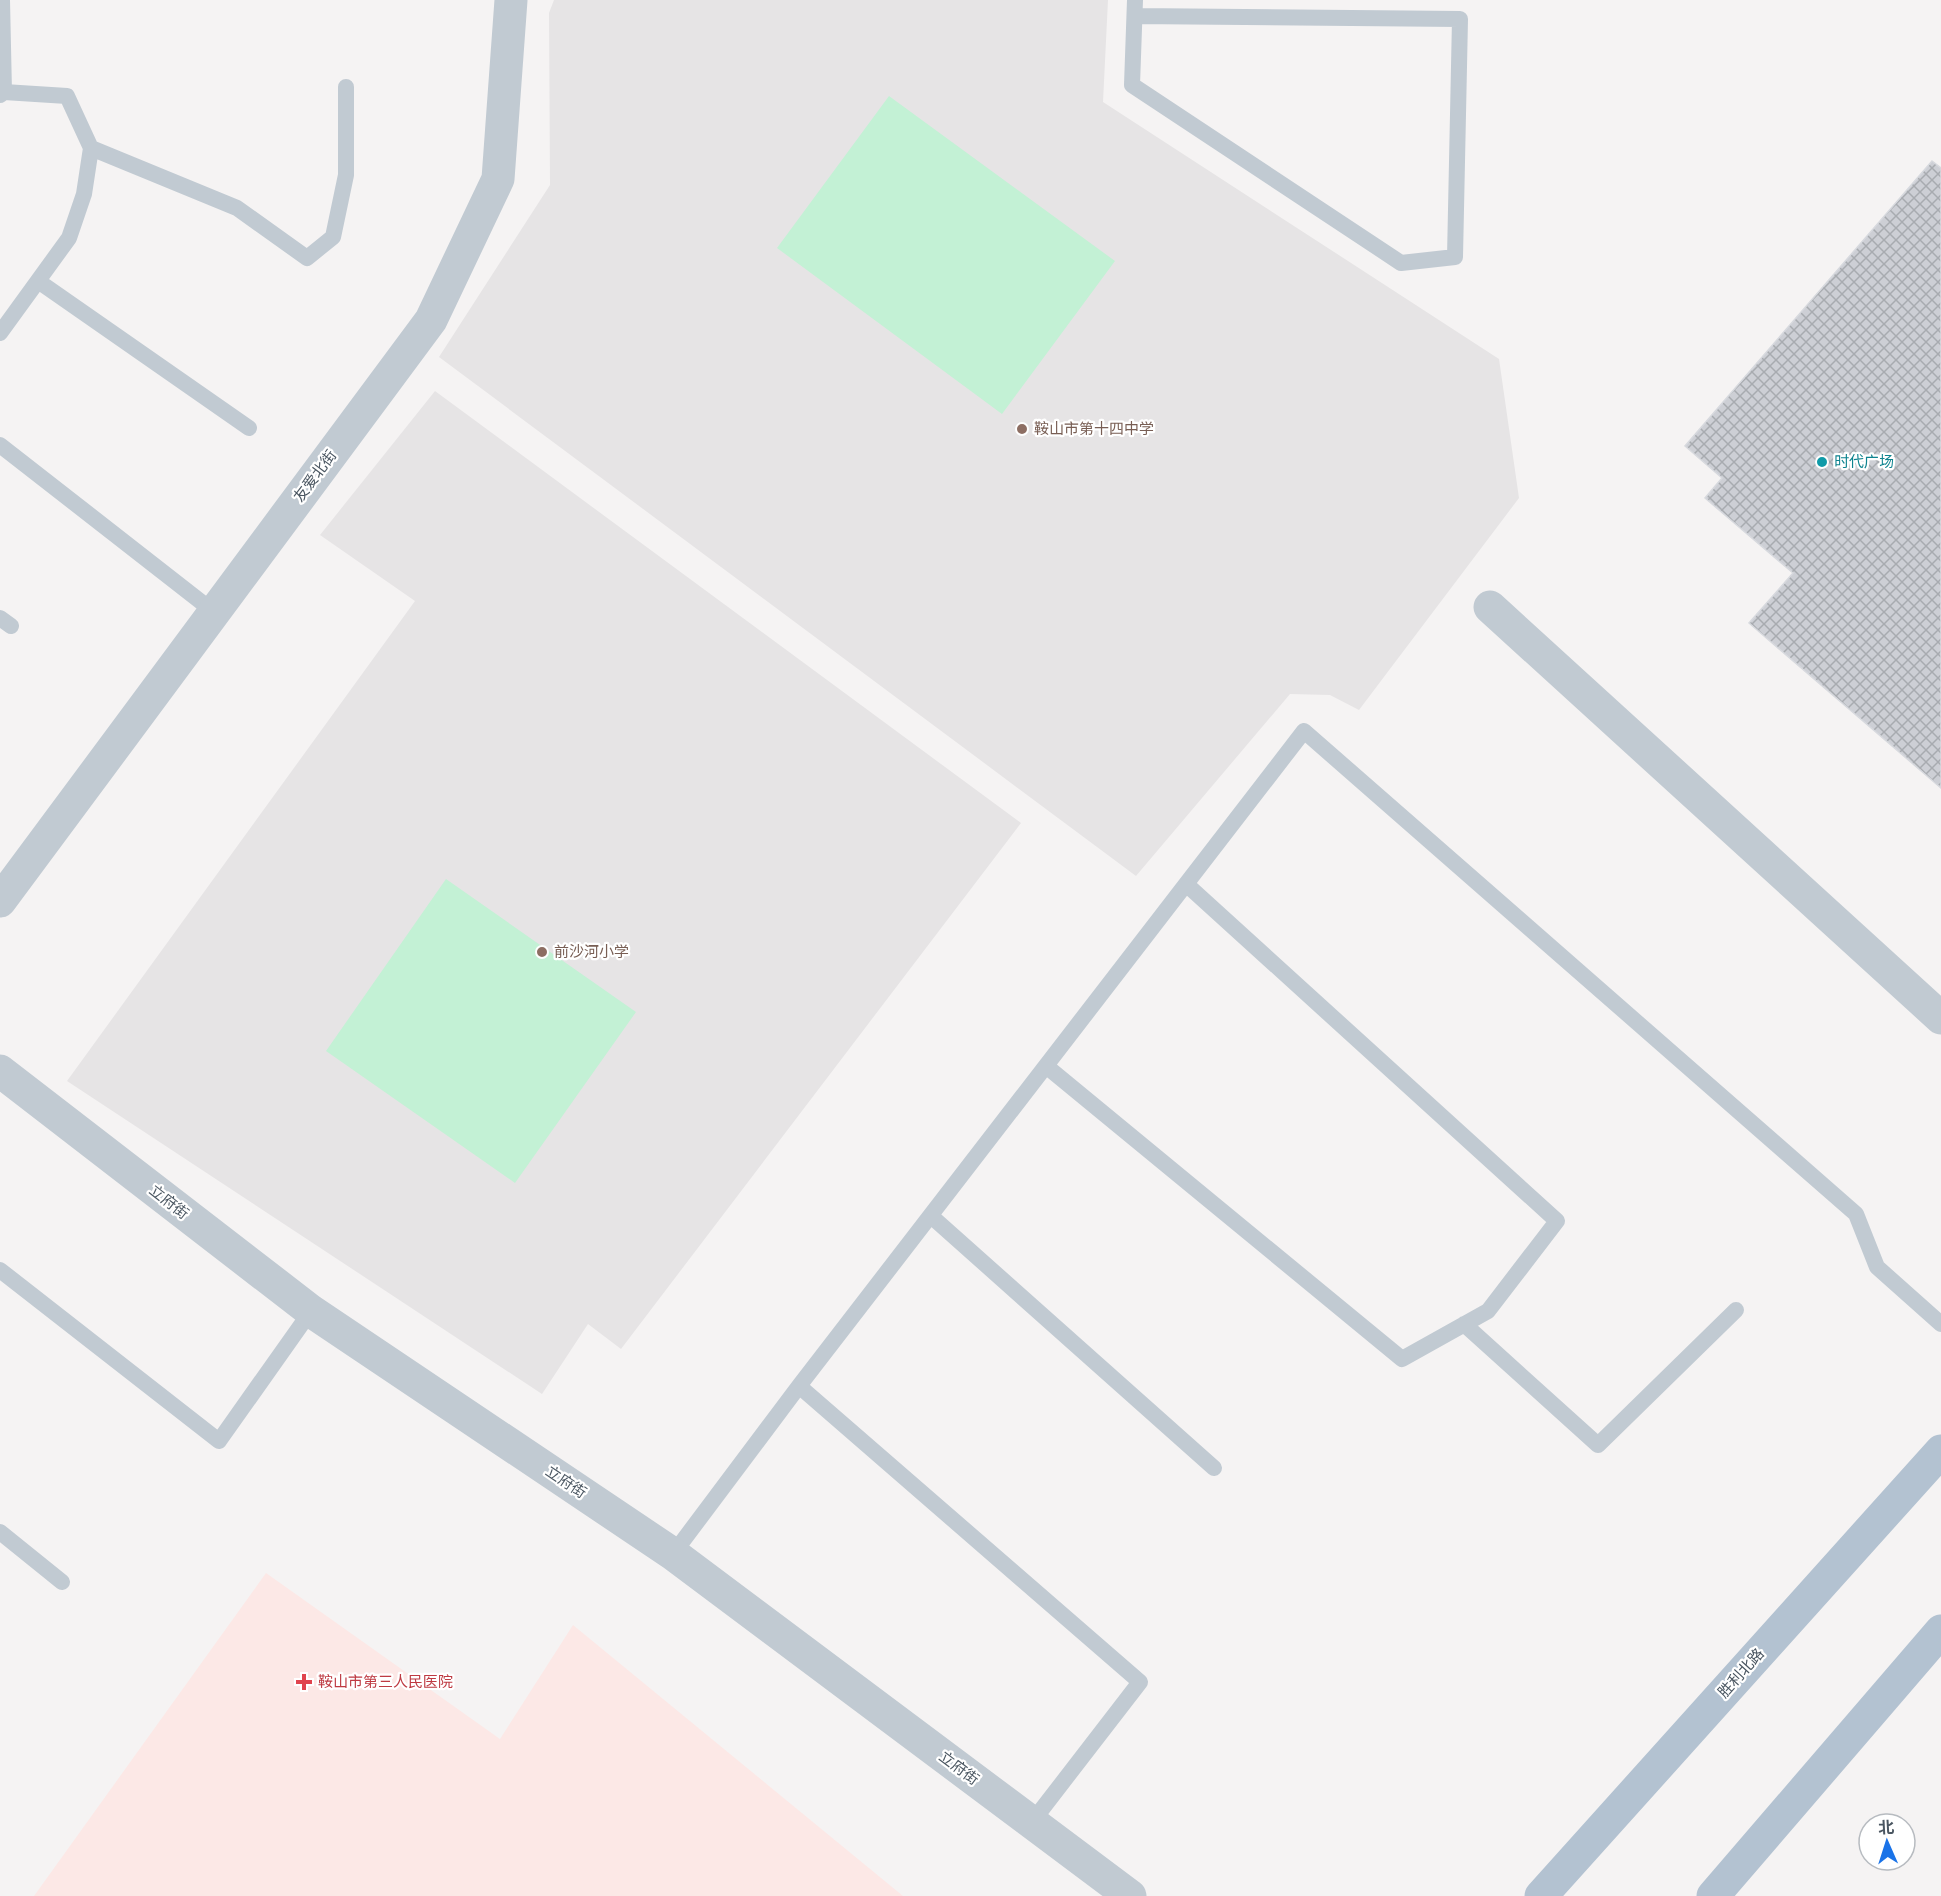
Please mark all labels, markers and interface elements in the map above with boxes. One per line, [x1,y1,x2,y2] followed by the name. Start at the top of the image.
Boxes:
[1034,418,1154,439] place label: 鞍山市第十四中学
[1015,422,1029,436] marker: 鞍山市第十四中学
[288,445,341,506] street label: 友爱北街
[1834,451,1894,472] place label: 时代广场
[1815,455,1829,469] marker: 时代广场
[554,941,629,962] place label: 前沙河小学
[535,945,549,959] marker: 前沙河小学
[145,1179,194,1224] street label: 立府街
[542,1460,591,1503] street label: 立府街
[1713,1643,1769,1702] street label: 胜利北路
[318,1671,453,1692] place label: 鞍山市第三人民医院
[295,1673,313,1691] marker: 鞍山市第三人民医院
[935,1746,984,1790] street label: 立府街
[1857,1812,1917,1872] north arrow
[1878,1816,1895,1838] text: 北

